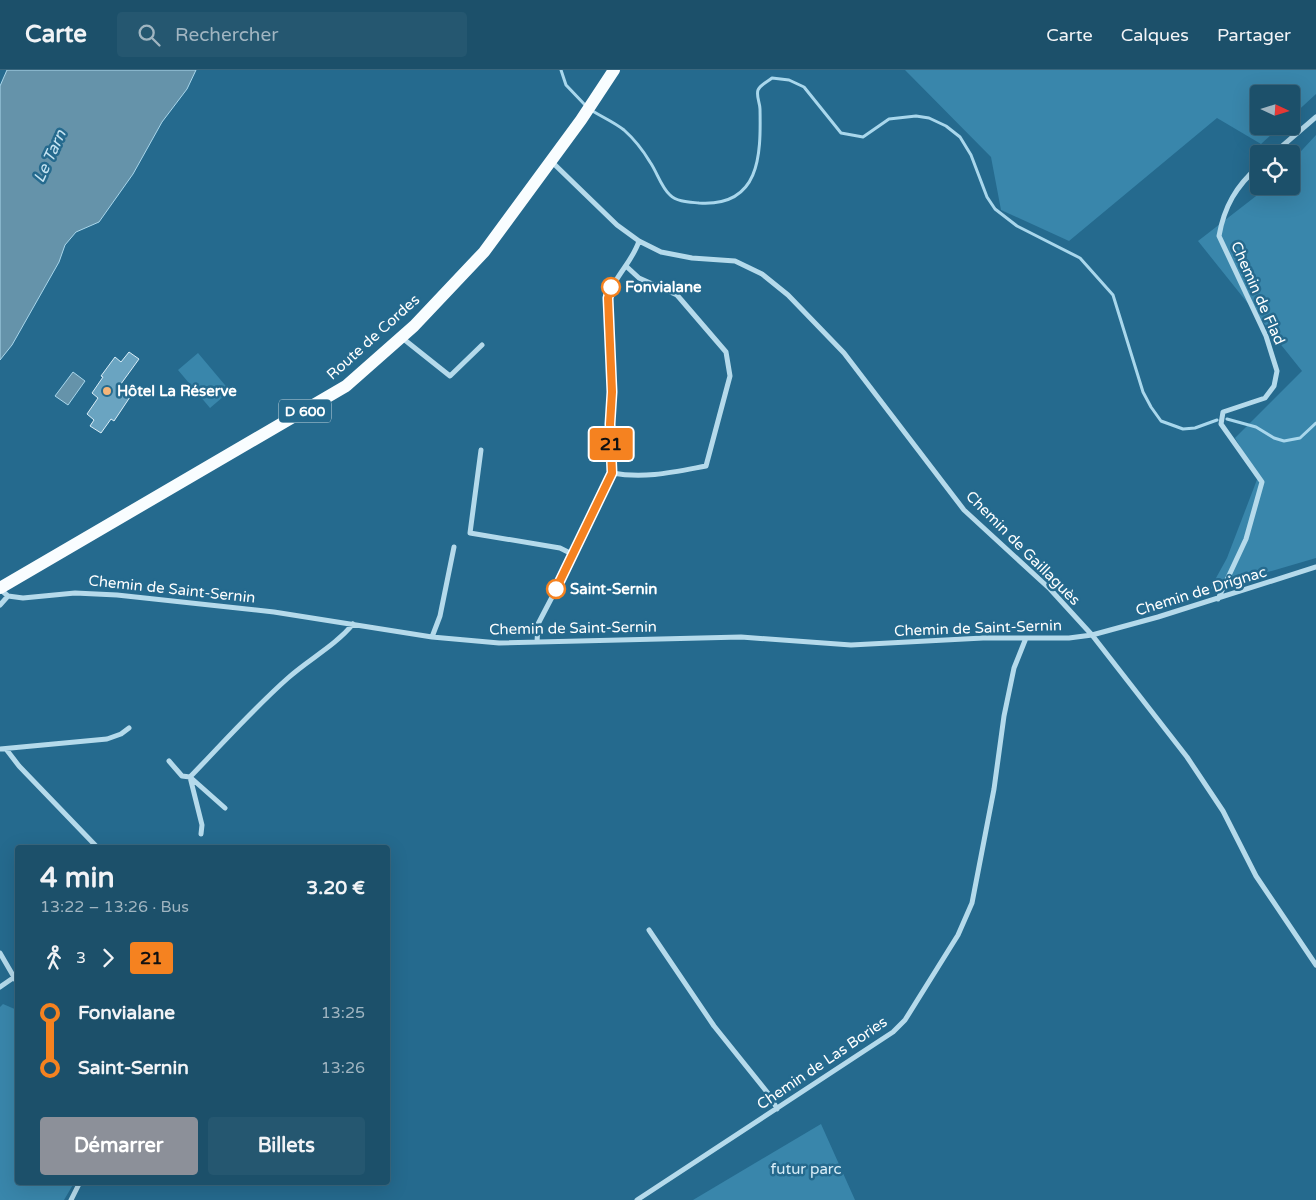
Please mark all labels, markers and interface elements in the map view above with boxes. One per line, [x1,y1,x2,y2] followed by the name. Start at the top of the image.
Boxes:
[117,12,467,57] search box
[25,20,87,49] text: Carte
[135,21,163,49] icon: search
[175,24,278,46] text: Rechercher
[1046,24,1093,46] text: Carte
[1121,24,1189,46] text: Calques
[1217,24,1291,46] text: Partager
[1250,85,1300,135] north arrow
[1250,85,1300,195] map controls
[29,126,71,186] water label: Le Tarn
[1250,145,1300,195] button: locate
[1227,239,1289,347] street label: Chemin de Flad
[601,277,621,297] marker: Fonvialane
[625,278,702,296] place label: Fonvialane
[323,291,423,383] street label: Route de Cordes
[117,382,237,400] place label: Hôtel La Réserve
[101,385,113,397] marker: Hôtel La Réserve
[279,400,331,422] road number: D 600
[588,428,634,460] line badge: 21
[600,433,622,455] text: 21
[962,487,1084,609] street label: Chemin de Gaillaguès
[1133,562,1269,620] street label: Chemin de Drignac
[88,571,256,607] street label: Chemin de Saint-Sernin
[546,579,566,599] marker: Saint-Sernin
[570,580,657,598] place label: Saint-Sernin
[894,616,1062,640] street label: Chemin de Saint-Sernin
[489,618,657,638] street label: Chemin de Saint-Sernin
[40,861,115,895] text: 4 min
[306,877,365,899] text: 3.20 €
[40,897,189,917] text: 13:22 – 13:26 · Bus
[40,944,68,972] icon: walk
[94,944,122,972] icon: forward
[140,947,163,969] text: 21
[76,948,86,968] text: 3
[78,1002,175,1024] text: Fonvialane
[321,1003,365,1023] text: 13:25
[753,1013,891,1113] street label: Chemin de Las Bories
[78,1057,189,1079] text: Saint-Sernin
[321,1058,365,1078] text: 13:26
[40,1117,198,1175] button: Démarrer
[208,1117,365,1175] button: Billets
[771,1160,841,1178] park label: futur parc

